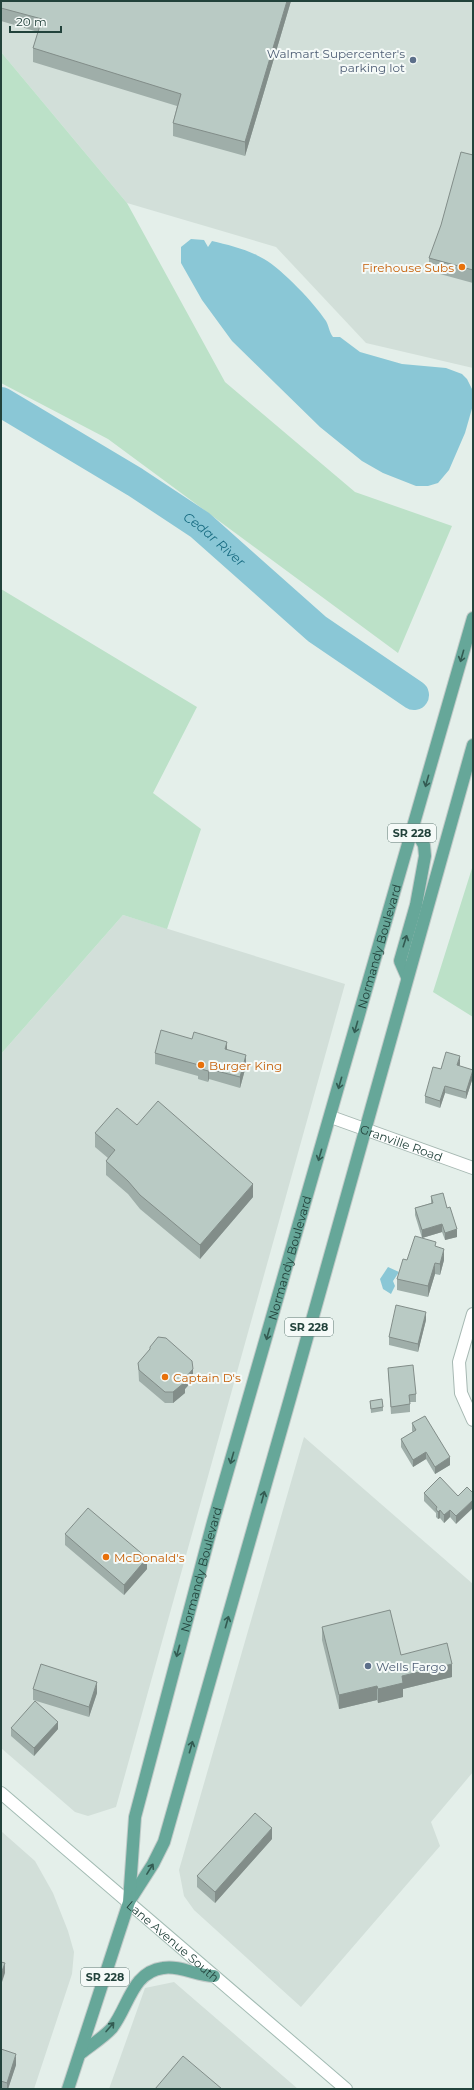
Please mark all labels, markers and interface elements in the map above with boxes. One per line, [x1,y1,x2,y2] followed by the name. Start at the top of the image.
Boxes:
[10,8,61,34] scale bar
[16,14,47,29] text: 20 m
[267,46,405,75] place label: Walmart Supercenter's parking lot
[408,55,418,65] marker: Walmart Supercenter's parking lot
[362,260,454,275] place label: Firehouse Subs
[457,262,467,272] marker: Firehouse Subs
[181,508,249,570] water label: Cedar River
[458,649,466,662] one-way arrow
[423,774,430,787] one-way arrow
[388,824,436,842] road number: SR 228
[354,882,404,1010] street label: Normandy Boulevard
[402,935,410,947] one-way arrow
[352,1020,359,1033] one-way arrow
[209,1058,282,1073] place label: Burger King
[196,1060,206,1070] marker: Burger King
[336,1076,343,1089] one-way arrow
[358,1121,445,1164] street label: Granville Road
[316,1148,323,1161] one-way arrow
[264,1194,314,1322] street label: Normandy Boulevard
[285,1318,333,1336] road number: SR 228
[264,1327,271,1340] one-way arrow
[173,1370,241,1385] place label: Captain D's
[160,1372,170,1382] marker: Captain D's
[228,1452,235,1465] one-way arrow
[260,1490,267,1503] one-way arrow
[177,1505,224,1634] street label: Normandy Boulevard
[114,1550,185,1565] place label: McDonald's
[101,1552,111,1562] marker: McDonald's
[224,1616,231,1629] one-way arrow
[174,1644,181,1657] one-way arrow
[376,1659,446,1674] place label: Wells Fargo
[363,1661,373,1671] marker: Wells Fargo
[188,1741,195,1754] one-way arrow
[146,1863,154,1875] one-way arrow
[124,1897,223,1985] street label: Lane Avenue South
[81,1968,129,1986] road number: SR 228
[106,2022,115,2033] one-way arrow

